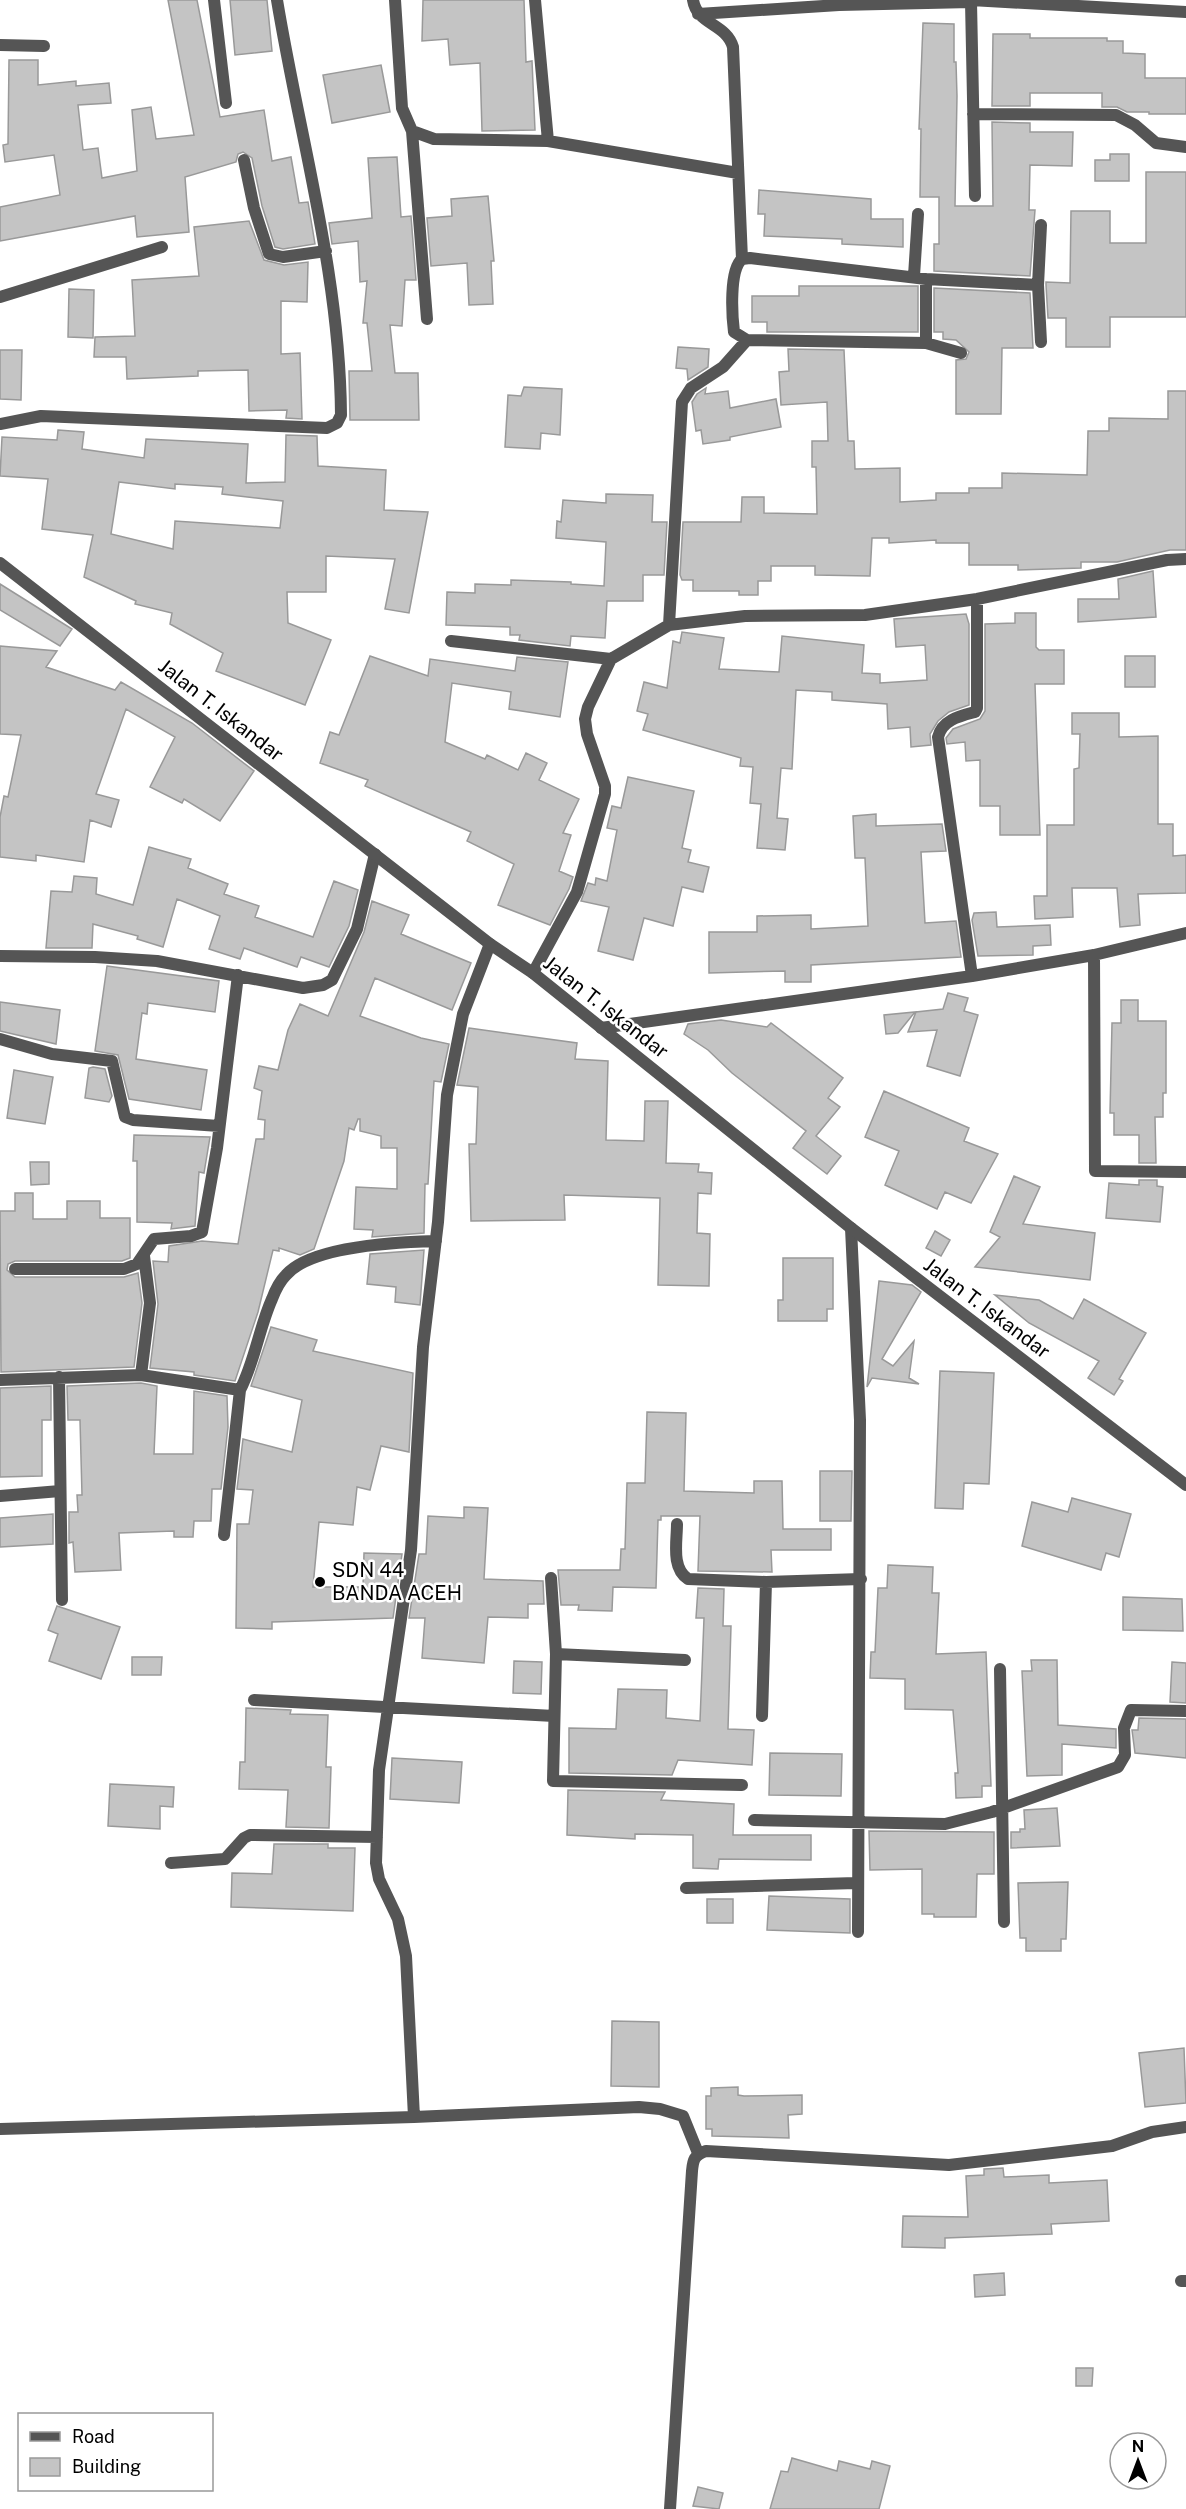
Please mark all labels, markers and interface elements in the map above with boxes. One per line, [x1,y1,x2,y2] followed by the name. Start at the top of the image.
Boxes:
[154,654,288,766] street label: Jalan T. Iskandar
[539,951,673,1063] street label: Jalan T. Iskandar
[919,1253,1055,1363] street label: Jalan T. Iskandar
[332,1558,462,1605] place label: SDN 44 BANDA ACEH
[313,1575,327,1589] marker: SDN 44 BANDA ACEH
[18,2413,213,2491] legend
[72,2426,115,2447] text: Road
[1108,2431,1168,2491] north arrow
[1132,2437,1144,2456] text: N
[72,2456,141,2477] text: Building

